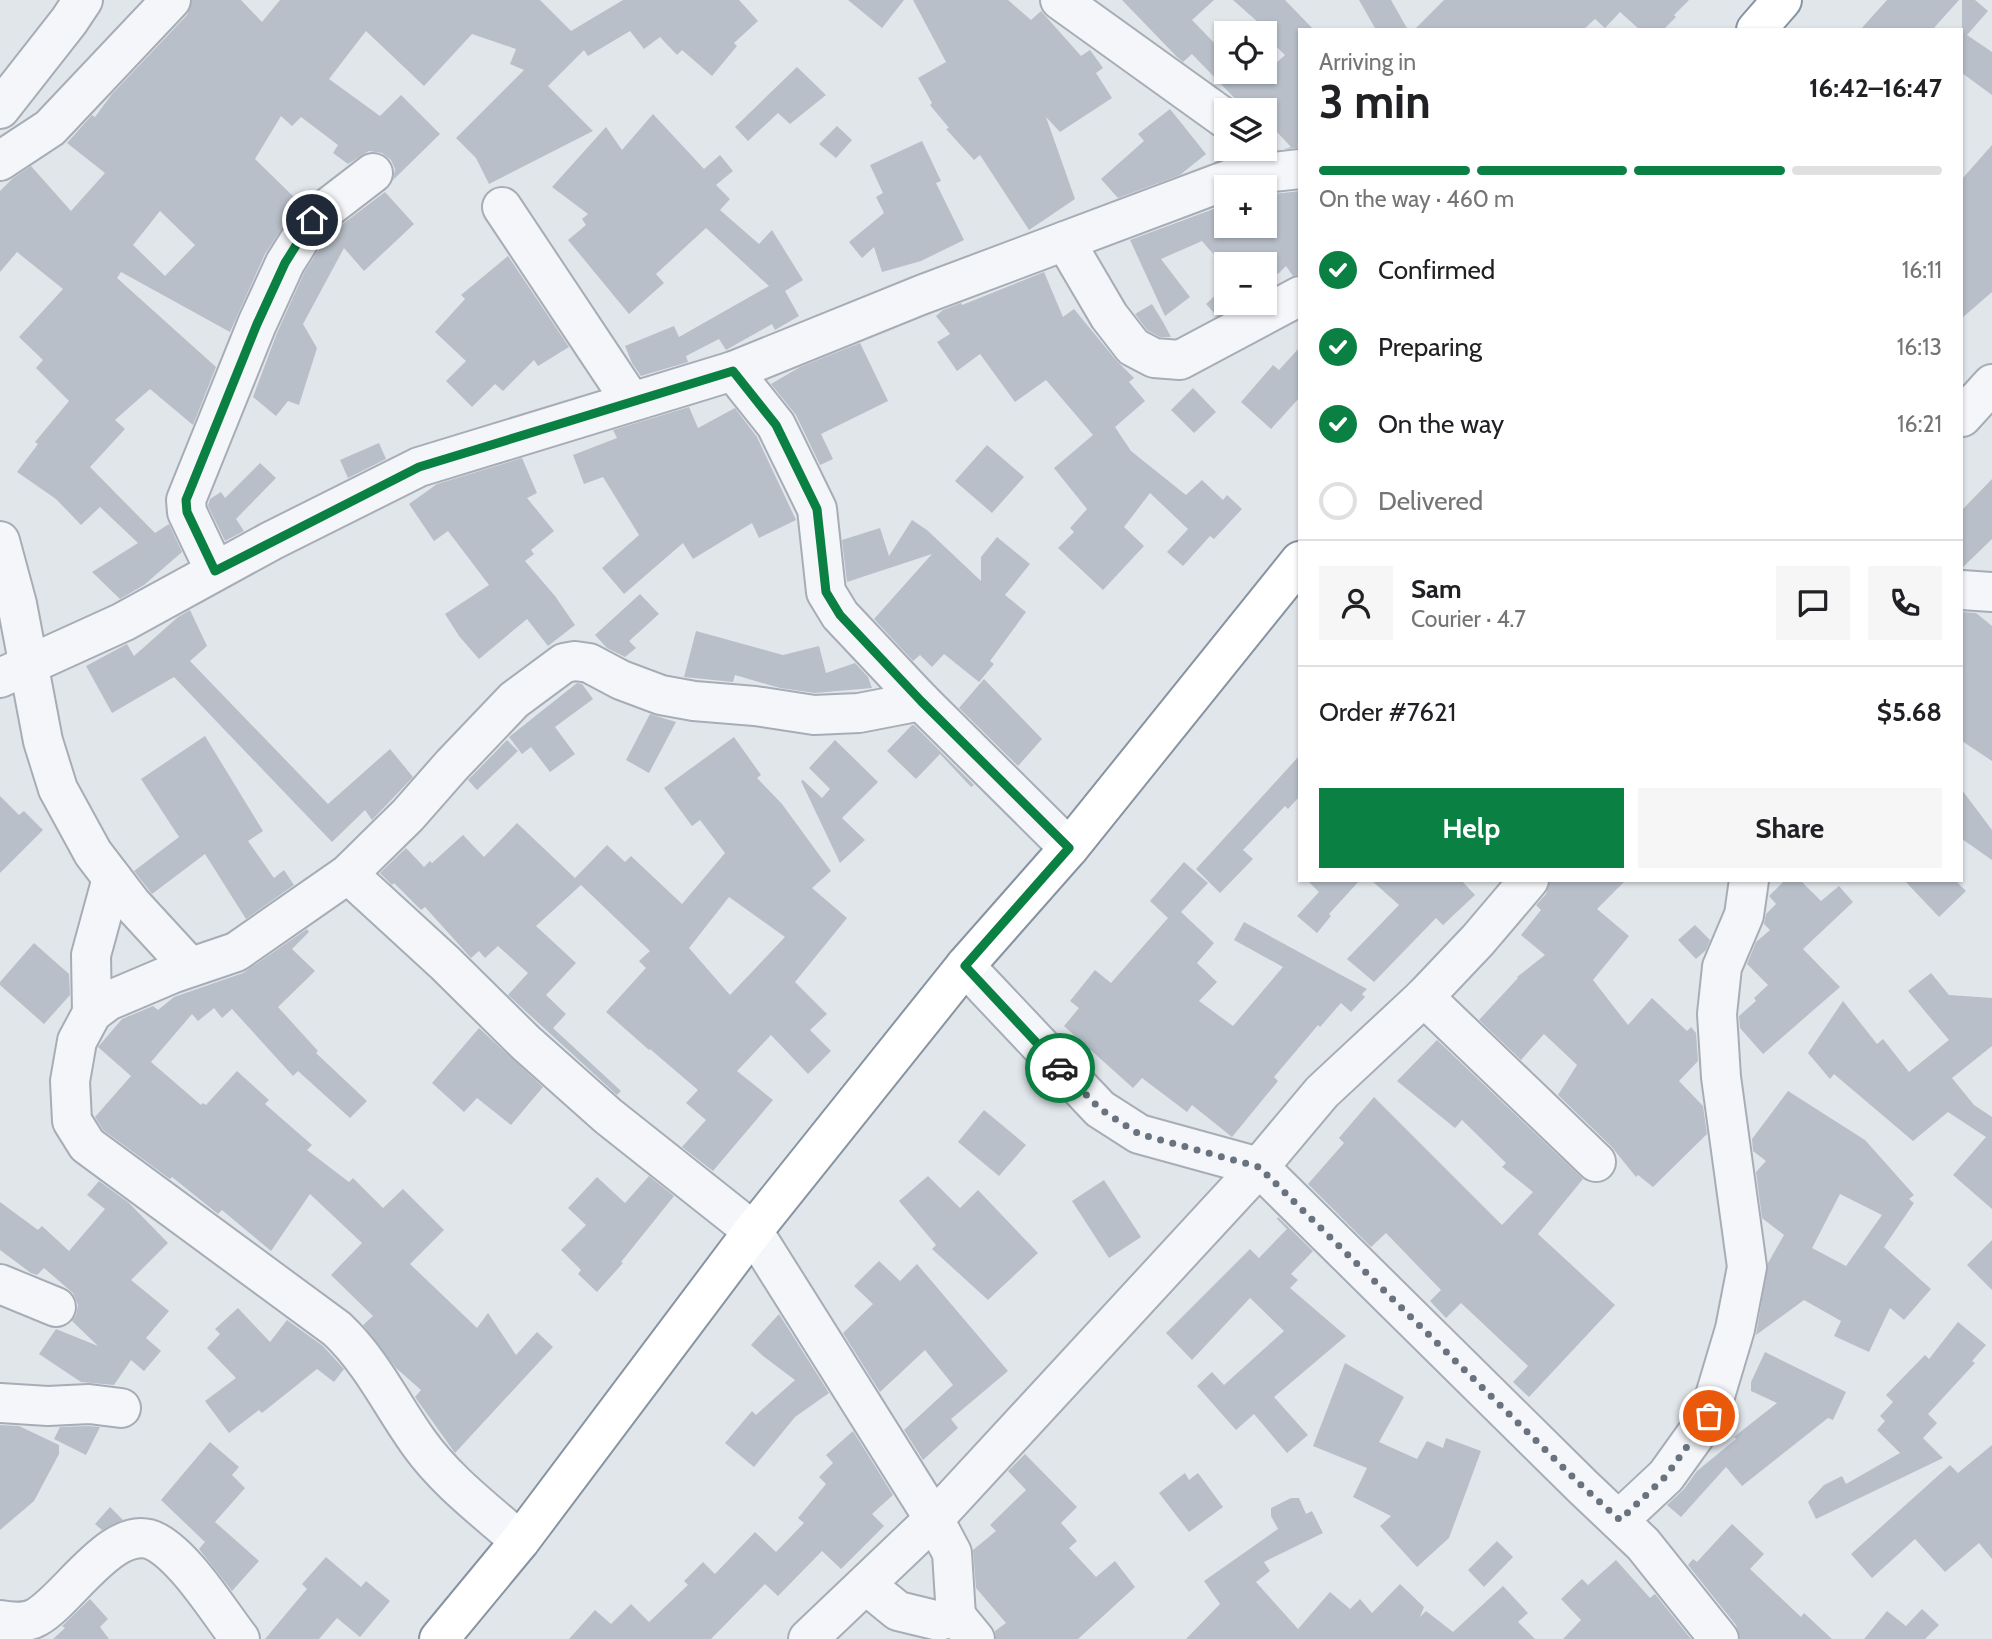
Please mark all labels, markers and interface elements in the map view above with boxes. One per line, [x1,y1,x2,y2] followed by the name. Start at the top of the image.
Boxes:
[1214,21,1277,315] map controls
[1214,21,1277,84] button: locate
[1319,48,1416,76] text: Arriving in
[1809,72,1942,104] text: 16:42–16:47
[1319,74,1431,130] text: 3 min
[1214,98,1277,161] button: layers
[1214,175,1277,238] button: +
[1319,185,1514,213] text: On the way · 460 m
[282,190,342,250] pin
[293,201,331,239] icon: home
[1319,251,1357,289] icon: check
[1214,252,1277,315] button: −
[1378,254,1495,286] text: Confirmed
[1902,256,1942,284] text: 16:11
[1319,328,1357,366] icon: check
[1378,331,1482,363] text: Preparing
[1897,333,1942,361] text: 16:13
[1319,405,1357,443] icon: check
[1378,408,1504,440] text: On the way
[1897,410,1942,438] text: 16:21
[1378,485,1483,517] text: Delivered
[1319,566,1393,640] button: person
[1776,566,1850,640] button: chat
[1868,566,1942,640] button: phone
[1411,573,1462,605] text: Sam
[1411,605,1526,633] text: Courier · 4.7
[1319,696,1456,728] text: Order #7621
[1877,696,1942,728] text: $5.68
[1319,788,1624,868] button: Help
[1638,788,1942,868] button: Share
[1025,1033,1095,1103] courier
[1041,1049,1079,1087] icon: car
[1679,1386,1739,1446] pin
[1690,1397,1728,1435] icon: bag

